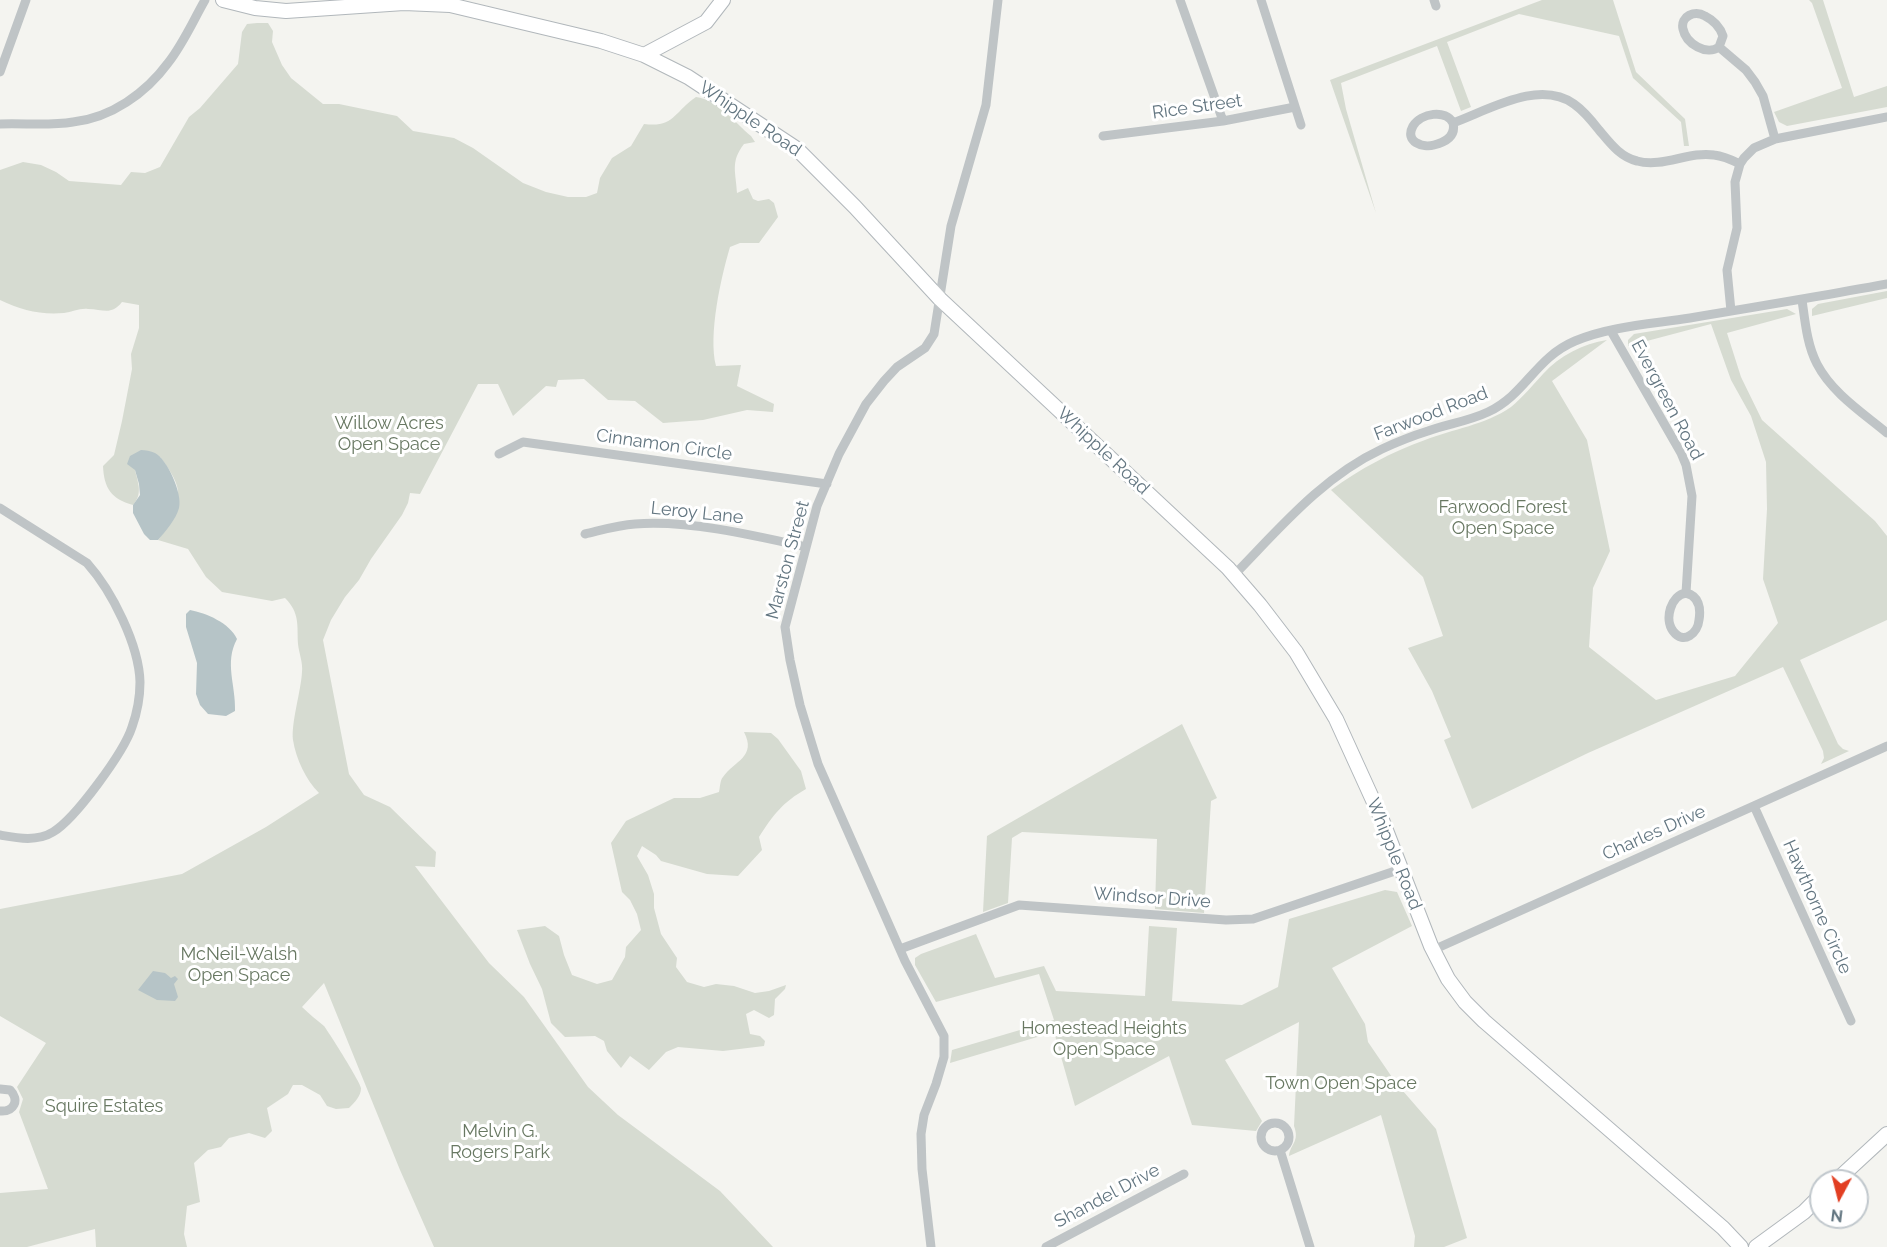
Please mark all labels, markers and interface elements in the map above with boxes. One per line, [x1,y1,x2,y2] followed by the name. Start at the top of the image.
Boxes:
[695,77,805,161] street label: Whipple Road
[1151,90,1243,124] street label: Rice Street
[1626,336,1708,464] street label: Evergreen Road
[1371,382,1491,446] street label: Farwood Road
[1052,403,1154,499] street label: Whipple Road
[334,413,444,456] park label: Willow Acres Open Space
[595,425,733,465] street label: Cinnamon Circle
[650,497,744,529] street label: Leroy Lane
[1438,497,1568,540] park label: Farwood Forest Open Space
[762,498,814,622] street label: Marston Street
[1362,795,1426,913] street label: Whipple Road
[1599,801,1709,865] street label: Charles Drive
[1778,837,1856,977] street label: Hawthorne Circle
[1093,883,1211,913] street label: Windsor Drive
[180,944,298,986] park label: McNeil-Walsh Open Space
[1021,1018,1187,1060] park label: Homestead Heights Open Space
[1265,1073,1417,1095] park label: Town Open Space
[45,1096,163,1118] park label: Squire Estates
[450,1121,550,1164] park label: Melvin G. Rogers Park
[1051,1159,1163,1233] street label: Shandel Drive
[1809,1169,1869,1229] north arrow
[1830,1205,1844,1226] text: N

